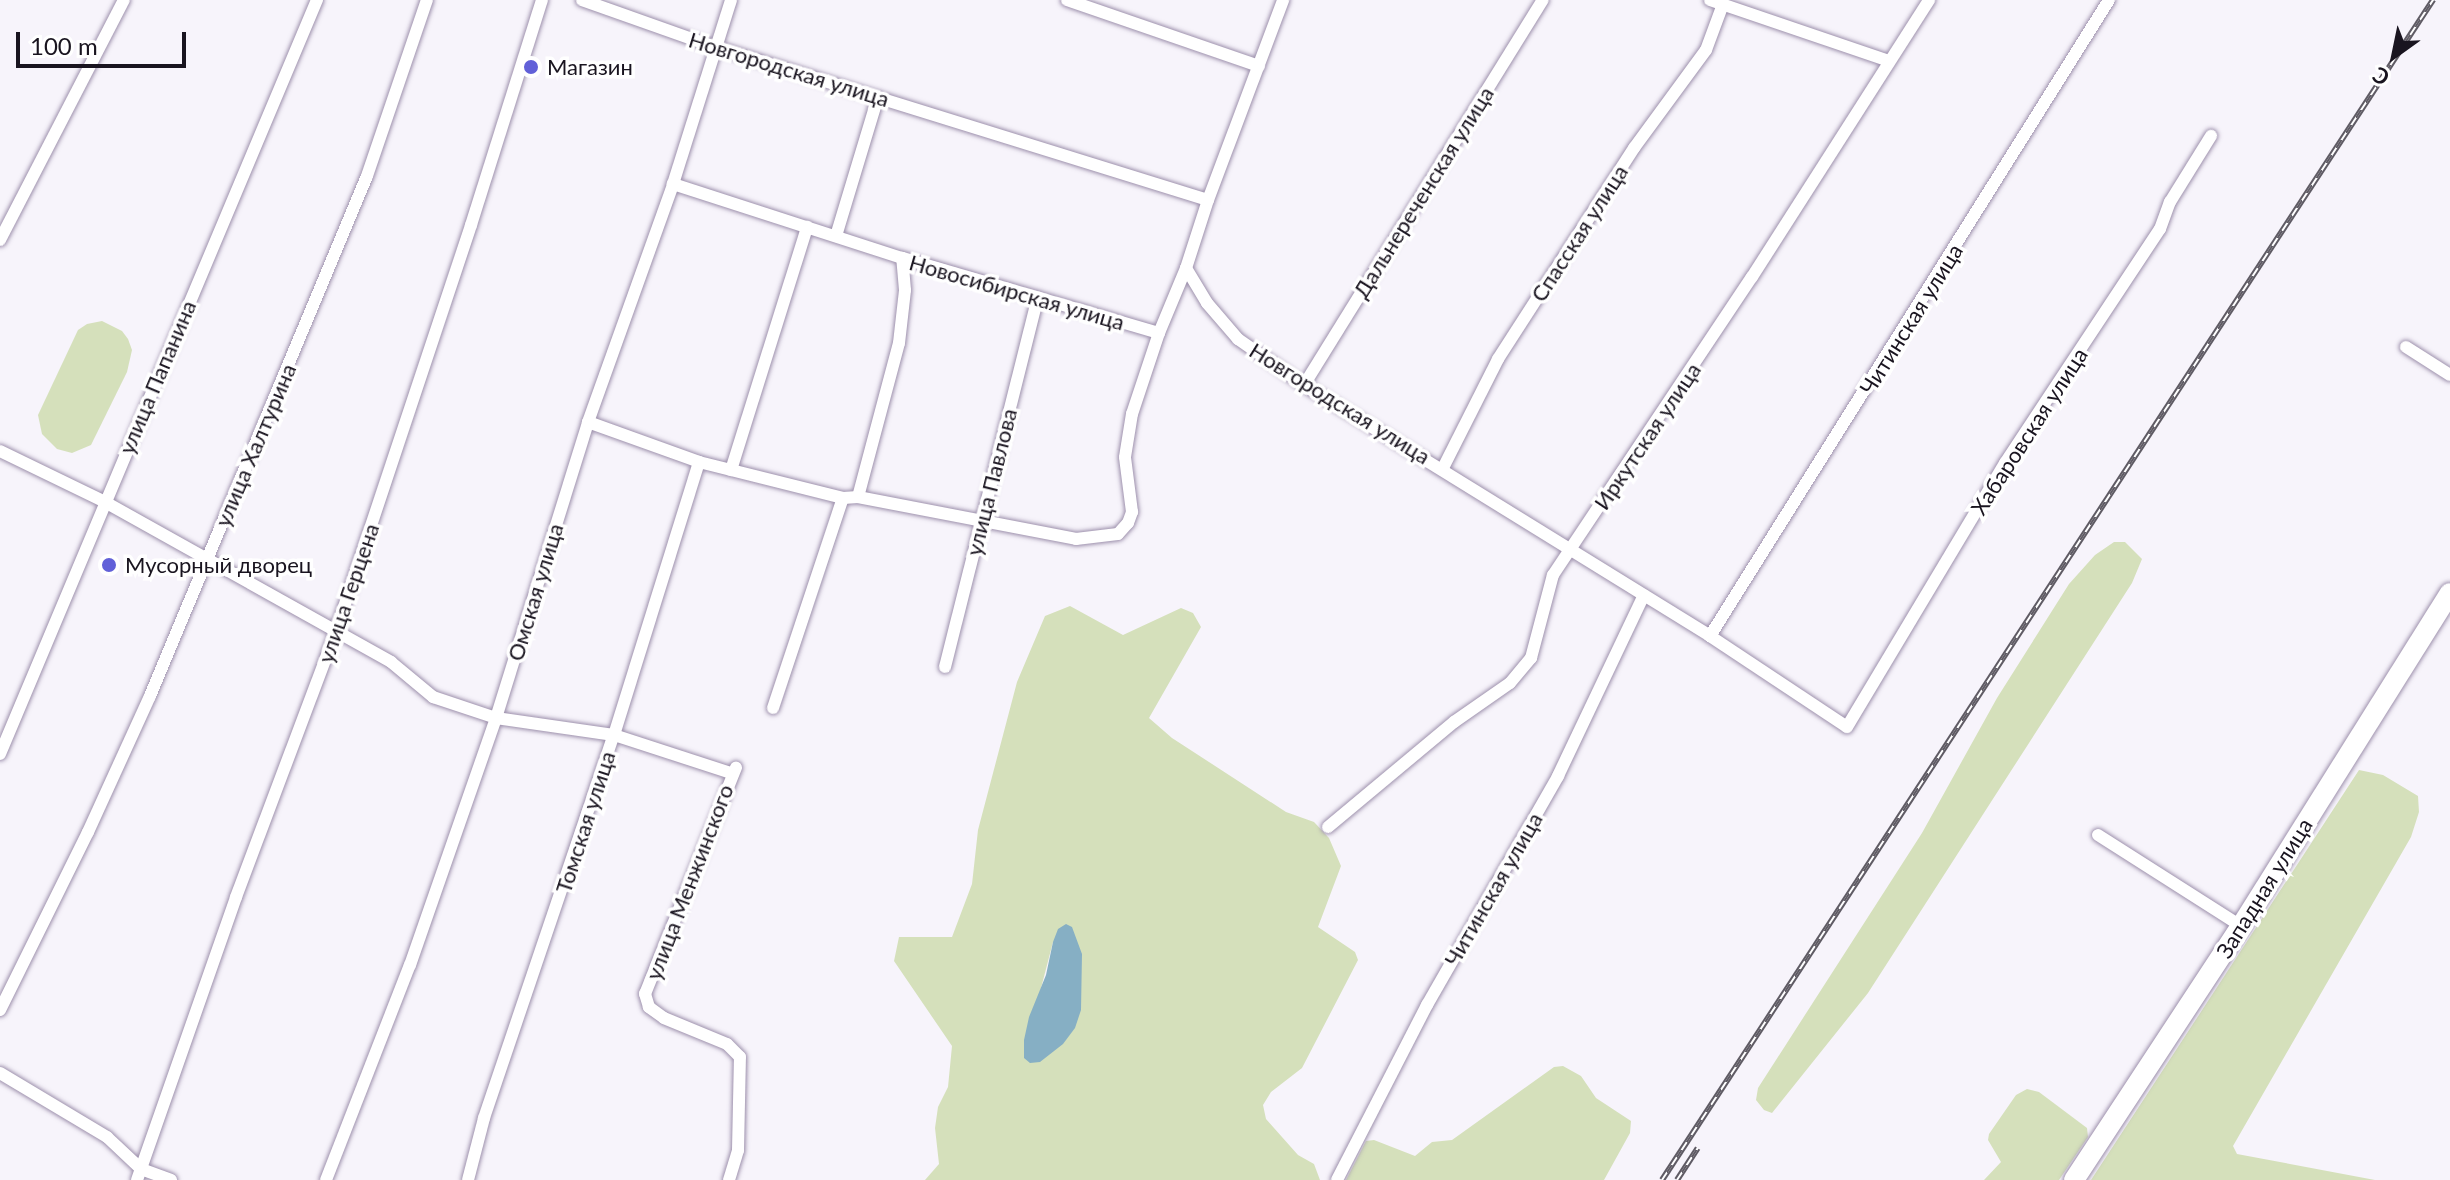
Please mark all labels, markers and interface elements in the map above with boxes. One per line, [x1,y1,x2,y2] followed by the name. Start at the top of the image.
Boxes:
[20,16,190,66] scale bar
[2354,16,2434,96] north arrow
[686,26,892,112] street label: Новгородская улица
[30,31,98,60] text: 100 m
[547,54,633,80] place label: Магазин
[522,58,540,76] marker: Магазин
[2367,61,2394,92] text: С
[1347,81,1499,303] street label: Дальнереченская улица
[1525,160,1633,306] street label: Спасская улица
[1854,239,1968,399] street label: Читинская улица
[906,249,1128,335] street label: Новосибирская улица
[113,296,201,458] street label: улица Папанина
[1245,337,1435,469] street label: Новгородская улица
[1965,342,2093,520] street label: Хабаровская улица
[1588,357,1706,515] street label: Иркутская улица
[209,360,301,530] street label: улица Халтурина
[960,406,1022,558] street label: улица Павлова
[312,520,384,666] street label: улица Герцена
[502,520,568,664] street label: Омская улица
[125,552,312,578] place label: Мусорный дворец
[100,556,118,574] marker: Мусорный дворец
[550,748,620,896] street label: Томская улица
[640,781,738,983] street label: улица Менжинского
[1438,808,1548,970] street label: Читинская улица
[2210,813,2318,963] street label: Западная улица

